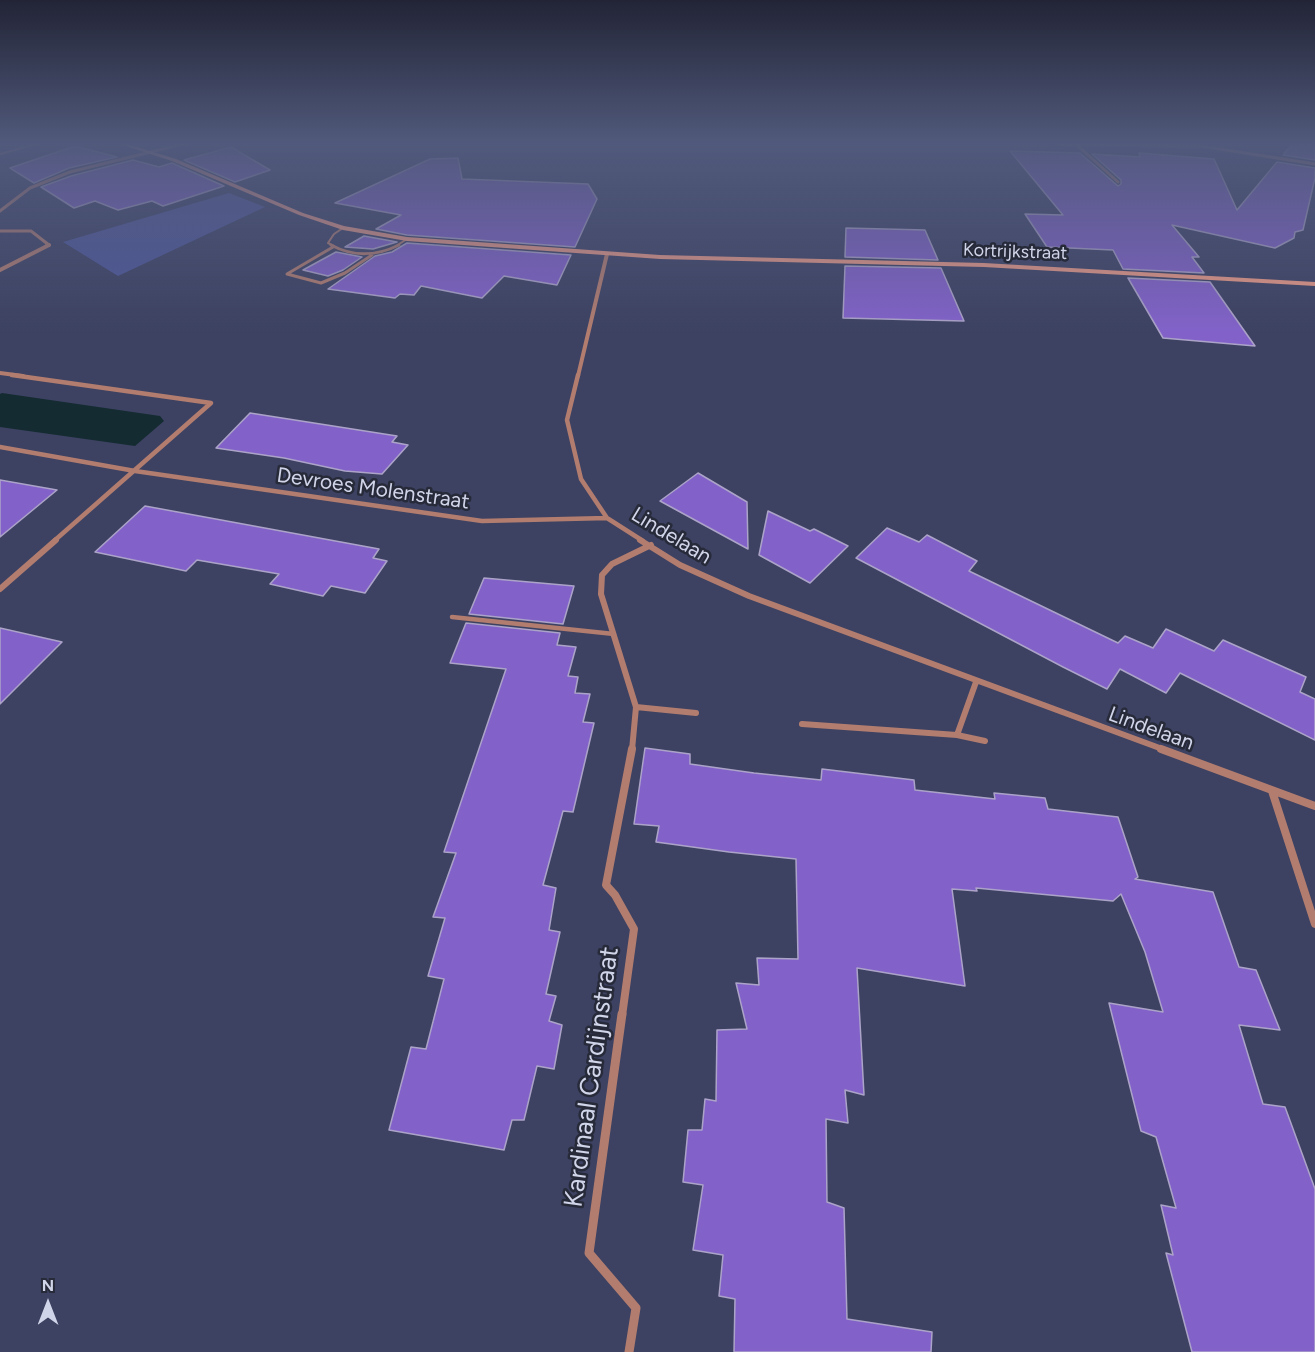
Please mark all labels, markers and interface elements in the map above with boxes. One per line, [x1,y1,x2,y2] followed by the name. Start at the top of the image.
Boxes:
[962,239,1068,265] street label: Kortrijkstraat
[275,463,471,515] street label: Devroes Molenstraat
[626,502,716,570] street label: Lindelaan
[1105,702,1197,756] street label: Lindelaan
[558,945,626,1209] street label: Kardinaal Cardijnstraat
[18,1274,78,1334] north arrow
[42,1276,54,1295] text: N

